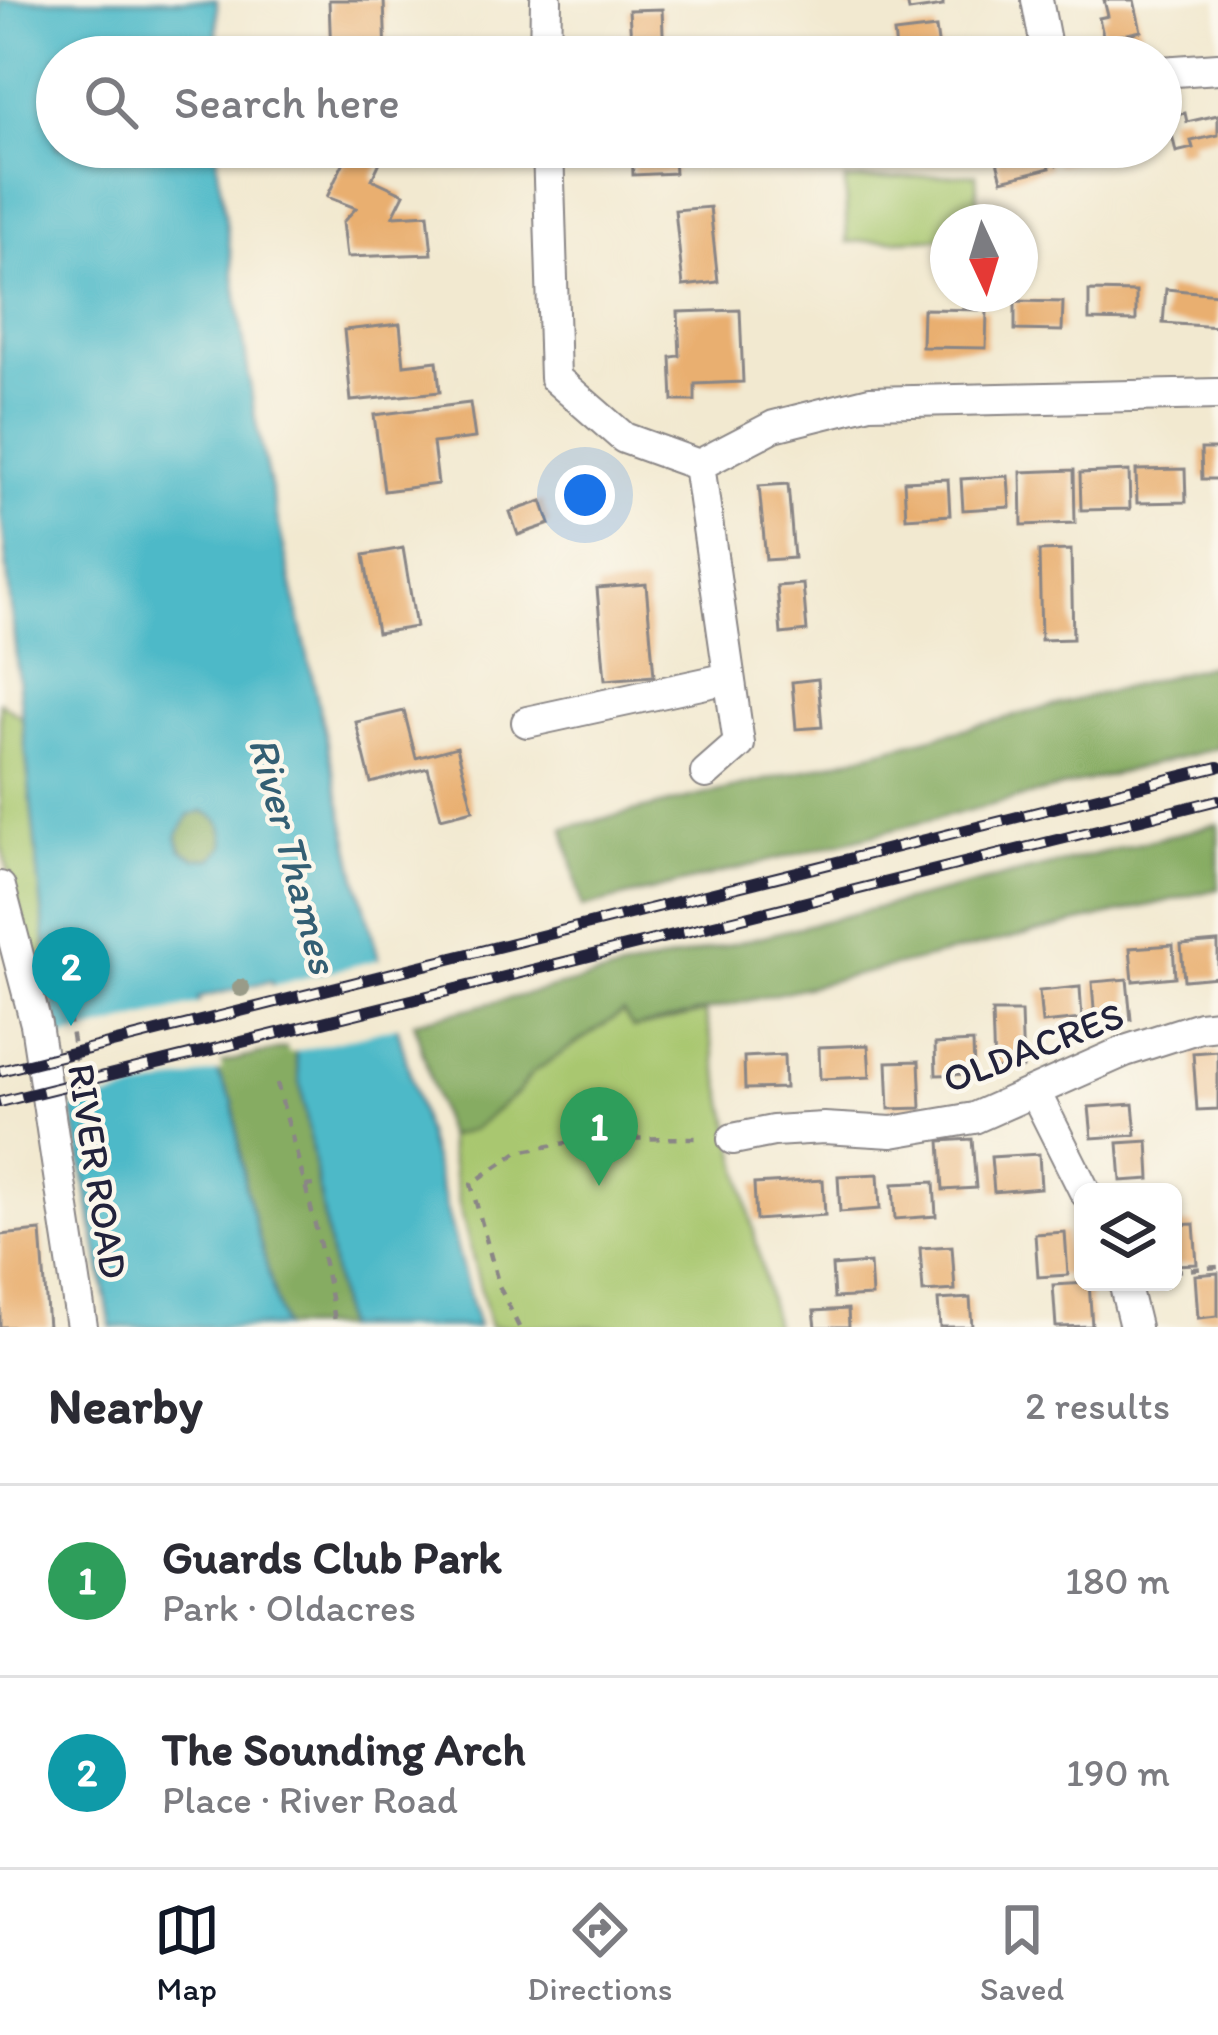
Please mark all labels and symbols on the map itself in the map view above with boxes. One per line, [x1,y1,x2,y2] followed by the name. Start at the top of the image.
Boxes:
[930,204,1038,312] north arrow
[555,465,615,525] your location
[238,731,351,981] water label: River Thames
[32,927,110,1026] pin: 2
[936,991,1130,1103] street label: OLDACRES
[58,1060,138,1282] street label: RIVER ROAD
[560,1087,638,1186] pin: 1

